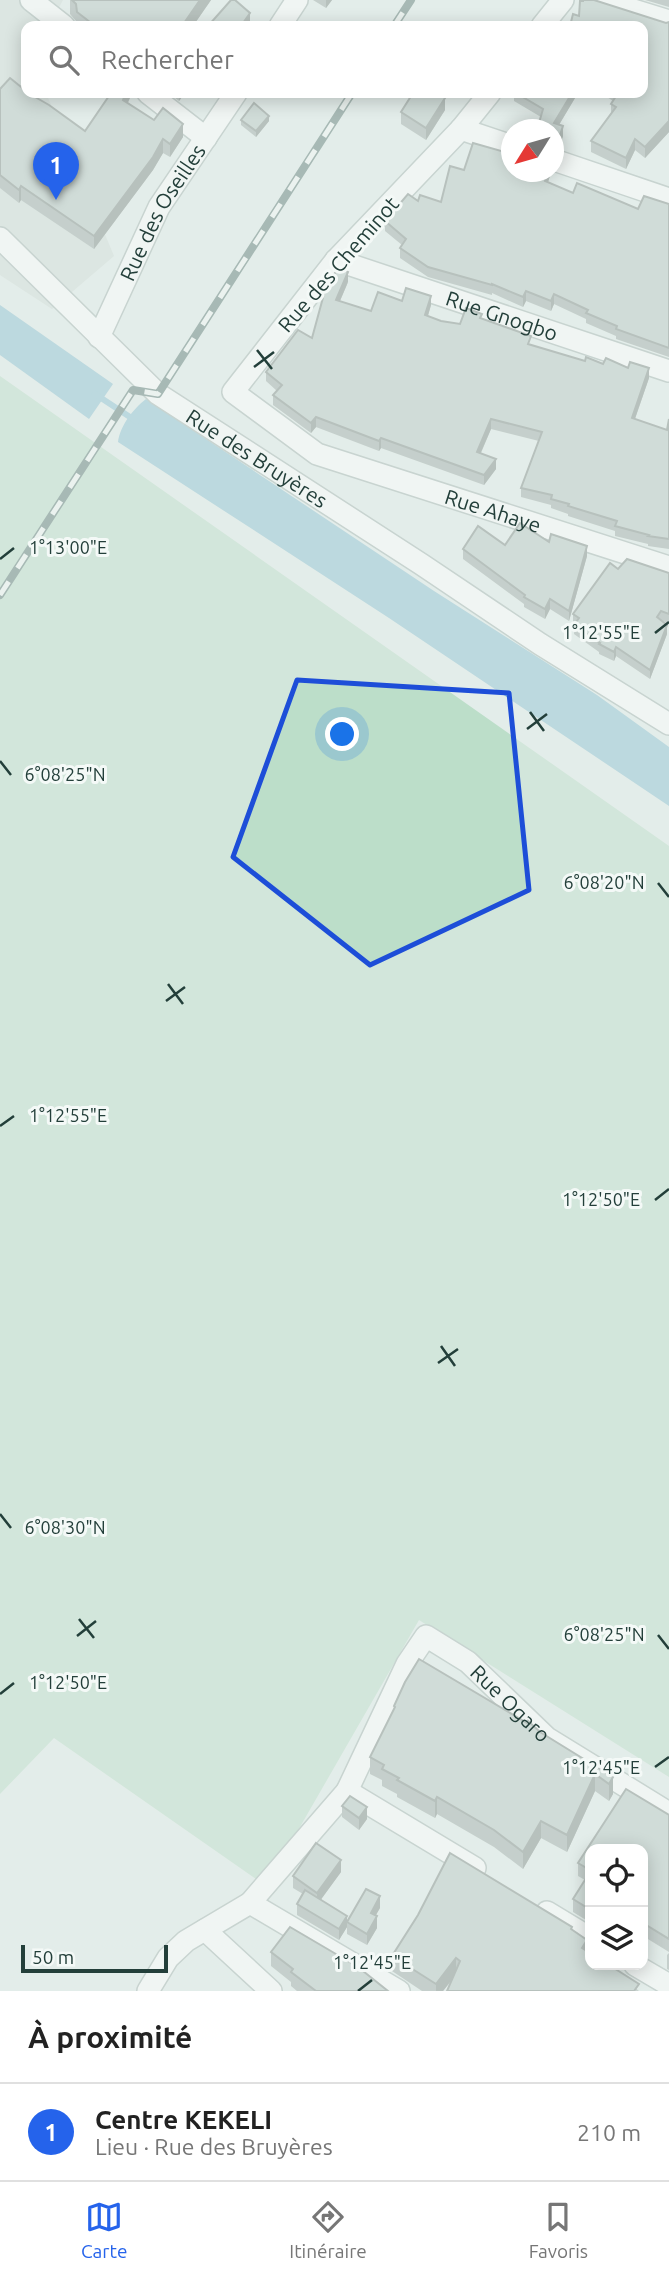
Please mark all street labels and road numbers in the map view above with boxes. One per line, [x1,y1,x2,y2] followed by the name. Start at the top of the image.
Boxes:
[115,139,210,284] street label: Rue des Oseilles
[273,191,403,337] street label: Rue des Cheminot
[443,286,561,345] street label: Rue Gnogbo
[182,404,332,512] street label: Rue des Bruyères
[442,484,544,537] street label: Rue Ahaye
[466,1660,555,1747] street label: Rue Ogaro

